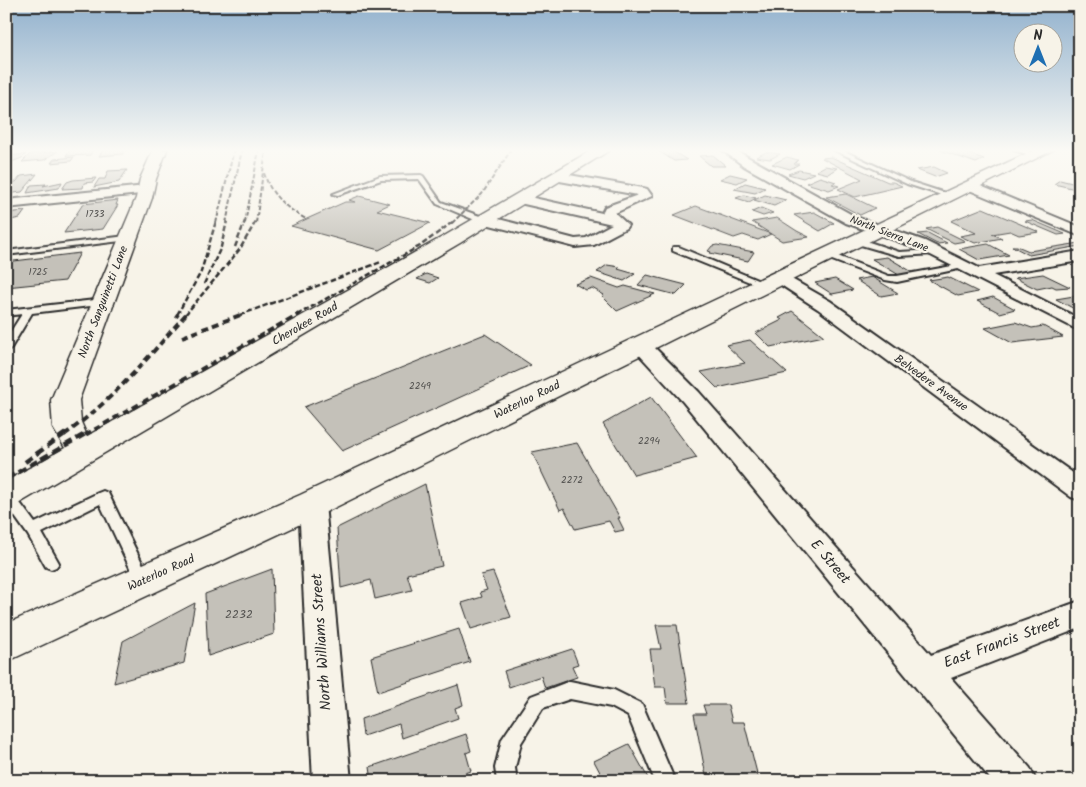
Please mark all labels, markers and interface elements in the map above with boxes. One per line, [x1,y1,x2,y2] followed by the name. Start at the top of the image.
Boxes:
[1014,22,1064,72] north arrow
[1034,25,1043,47] text: N
[85,206,105,222] house number: 1733
[847,211,931,257] street label: North Sierra Lane
[73,243,133,361] street label: North Sanguinetti Lane
[29,264,48,280] house number: 1725
[268,297,343,351] street label: Cherokee Road
[890,350,972,417] street label: Belvedere Avenue
[491,375,564,424] street label: Waterloo Road
[409,378,431,394] house number: 2249
[638,433,660,449] house number: 2294
[561,472,583,488] house number: 2272
[804,534,856,590] street label: E Street
[124,549,199,596] street label: Waterloo Road
[305,572,339,711] street label: North Williams Street
[225,605,253,624] house number: 2232
[940,611,1064,675] street label: East Francis Street

